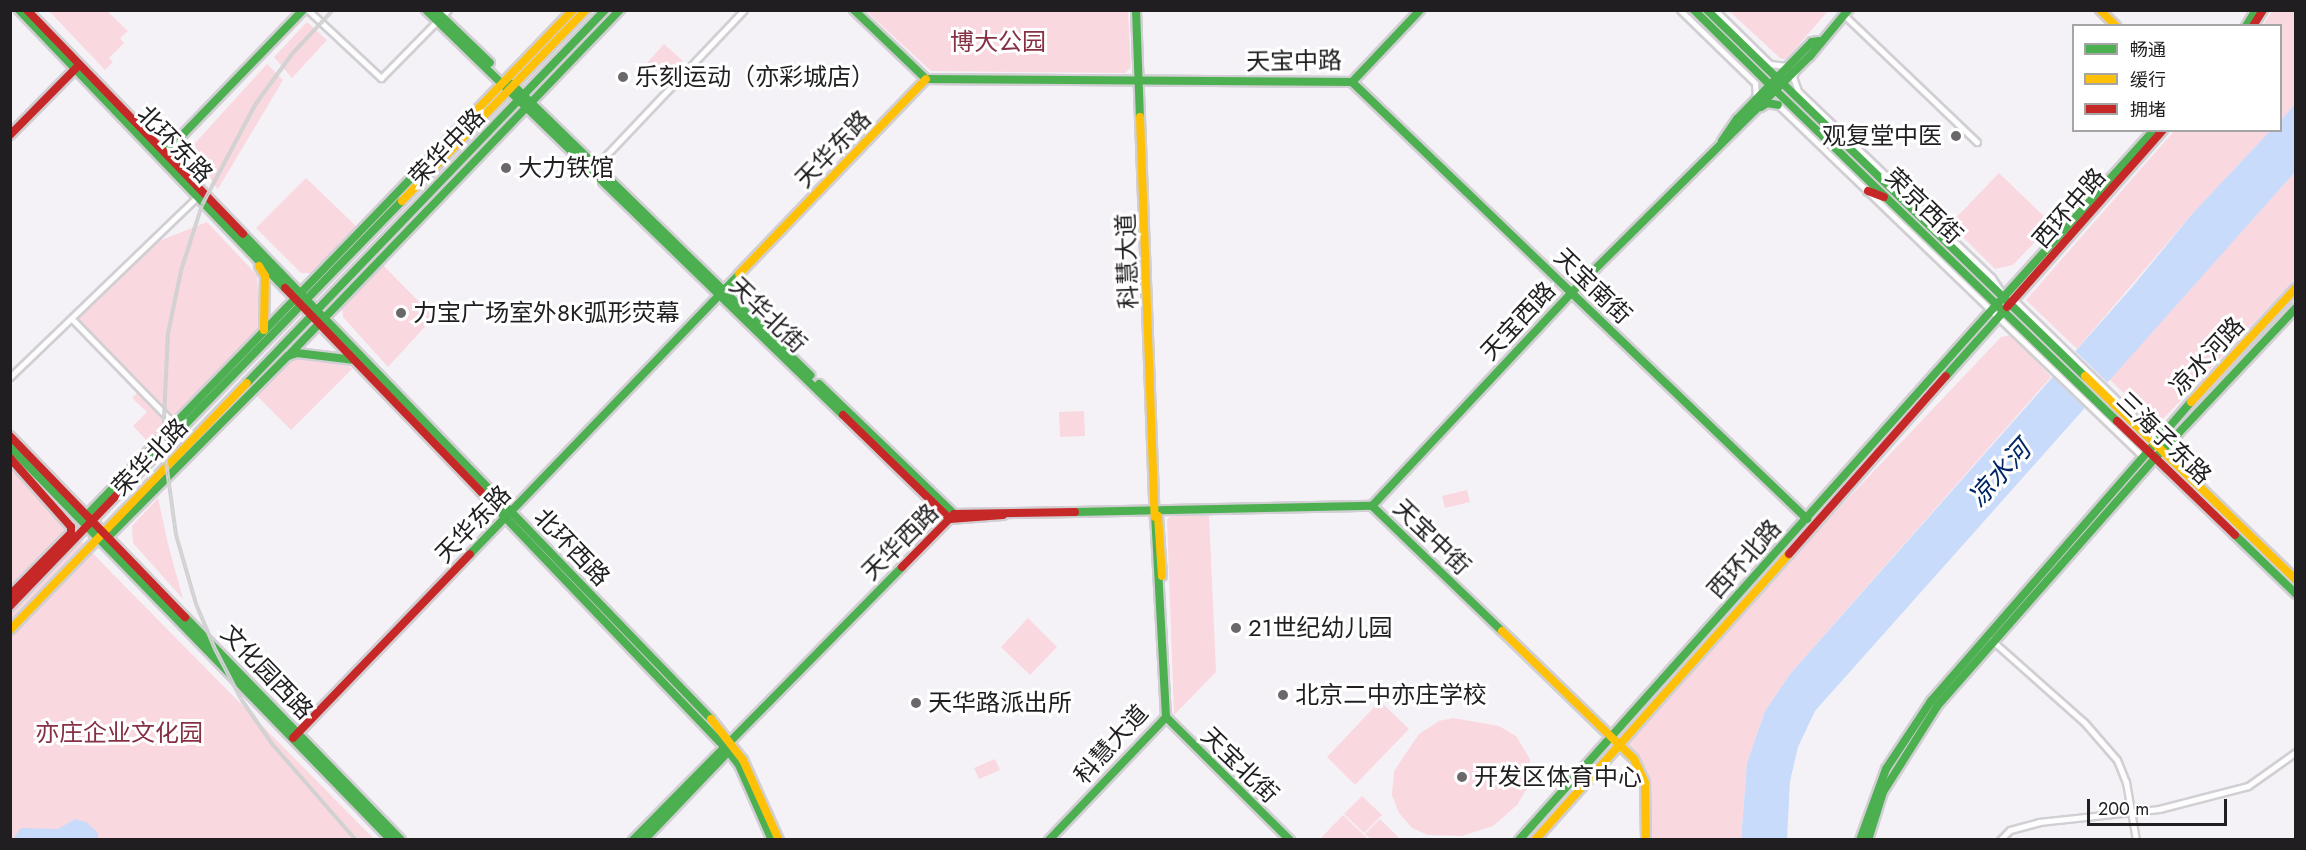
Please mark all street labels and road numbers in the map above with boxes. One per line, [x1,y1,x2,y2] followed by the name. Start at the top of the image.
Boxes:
[1246,46,1342,76] street label: 天宝中路
[131,99,219,189] street label: 北环东路
[403,102,491,192] street label: 荣华中路
[789,104,877,194] street label: 天华东路
[1879,162,1969,250] street label: 荣京西街
[2027,162,2111,254] street label: 西环中路
[1111,213,1143,309] street label: 科慧大道
[1548,242,1638,330] street label: 天宝南街
[723,271,813,359] street label: 天华北街
[1475,276,1561,366] street label: 天宝西路
[2164,311,2250,401] street label: 凉水河路
[2111,386,2217,490] street label: 三海子东路
[106,412,194,502] street label: 荣华北路
[429,479,517,569] street label: 天华东路
[1387,493,1477,581] street label: 天宝中街
[856,498,944,586] street label: 天华西路
[528,502,616,592] street label: 北环西路
[1701,514,1787,604] street label: 西环北路
[215,619,319,725] street label: 文化园西路
[1068,699,1154,789] street label: 科慧大道
[1195,721,1285,809] street label: 天宝北街

